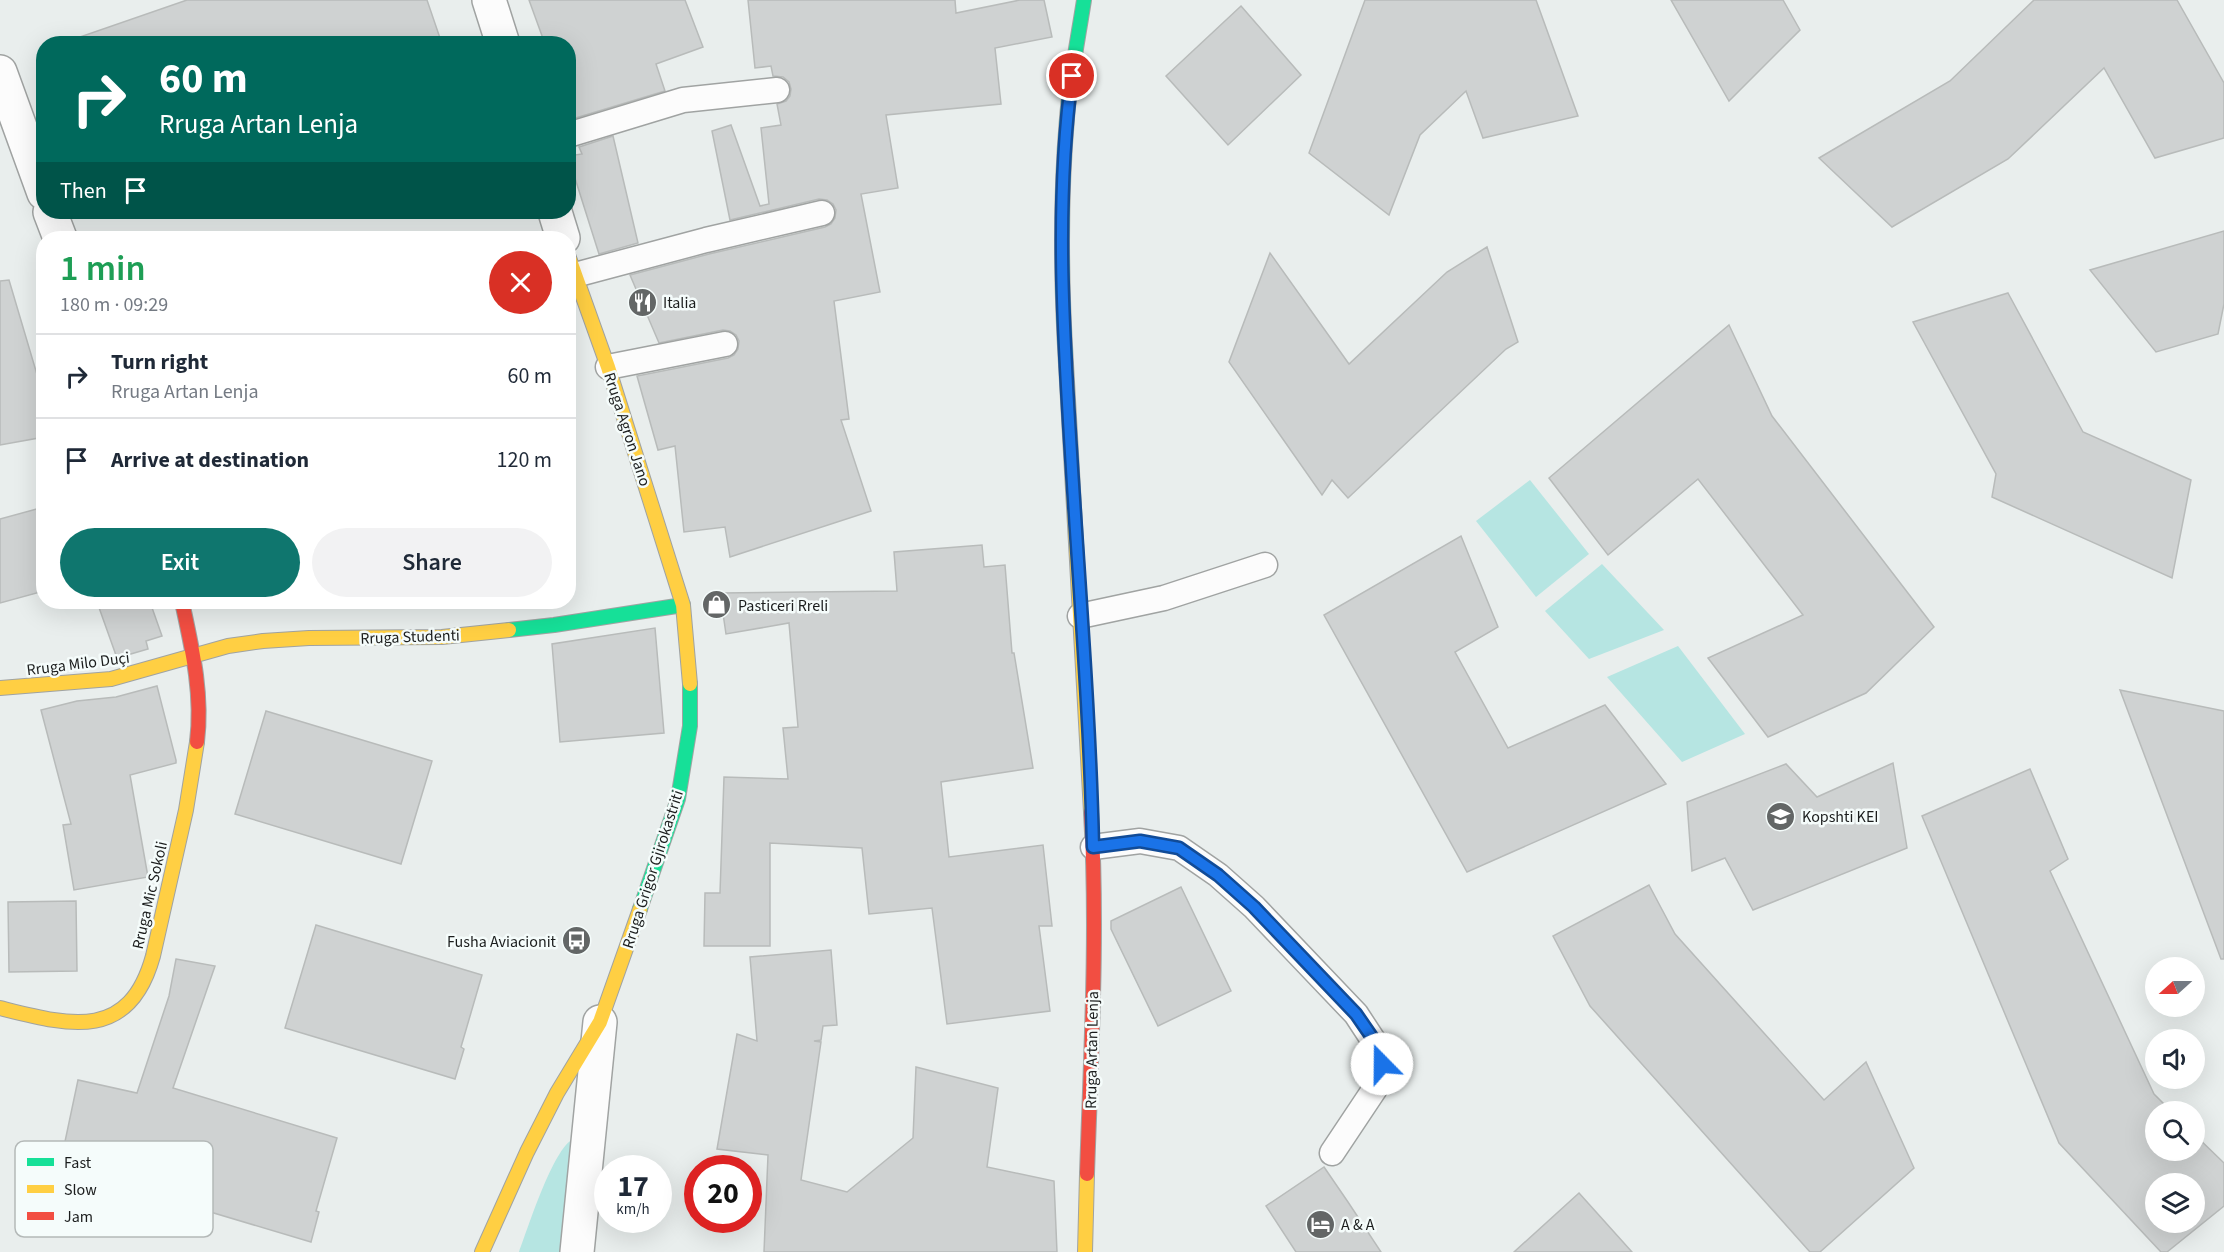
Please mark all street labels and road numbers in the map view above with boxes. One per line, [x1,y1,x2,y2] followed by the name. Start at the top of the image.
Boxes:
[598,370,656,489] street label: Rruga Agron Jano
[360,624,460,650] street label: Rruga Studenti
[25,647,131,681] street label: Rruga Milo Duçi
[617,787,689,951] street label: Rruga Grigor Gjirokastriti
[127,839,173,951] street label: Rruga Mic Sokoli
[1080,991,1104,1109] street label: Rruga Artan Lenja

